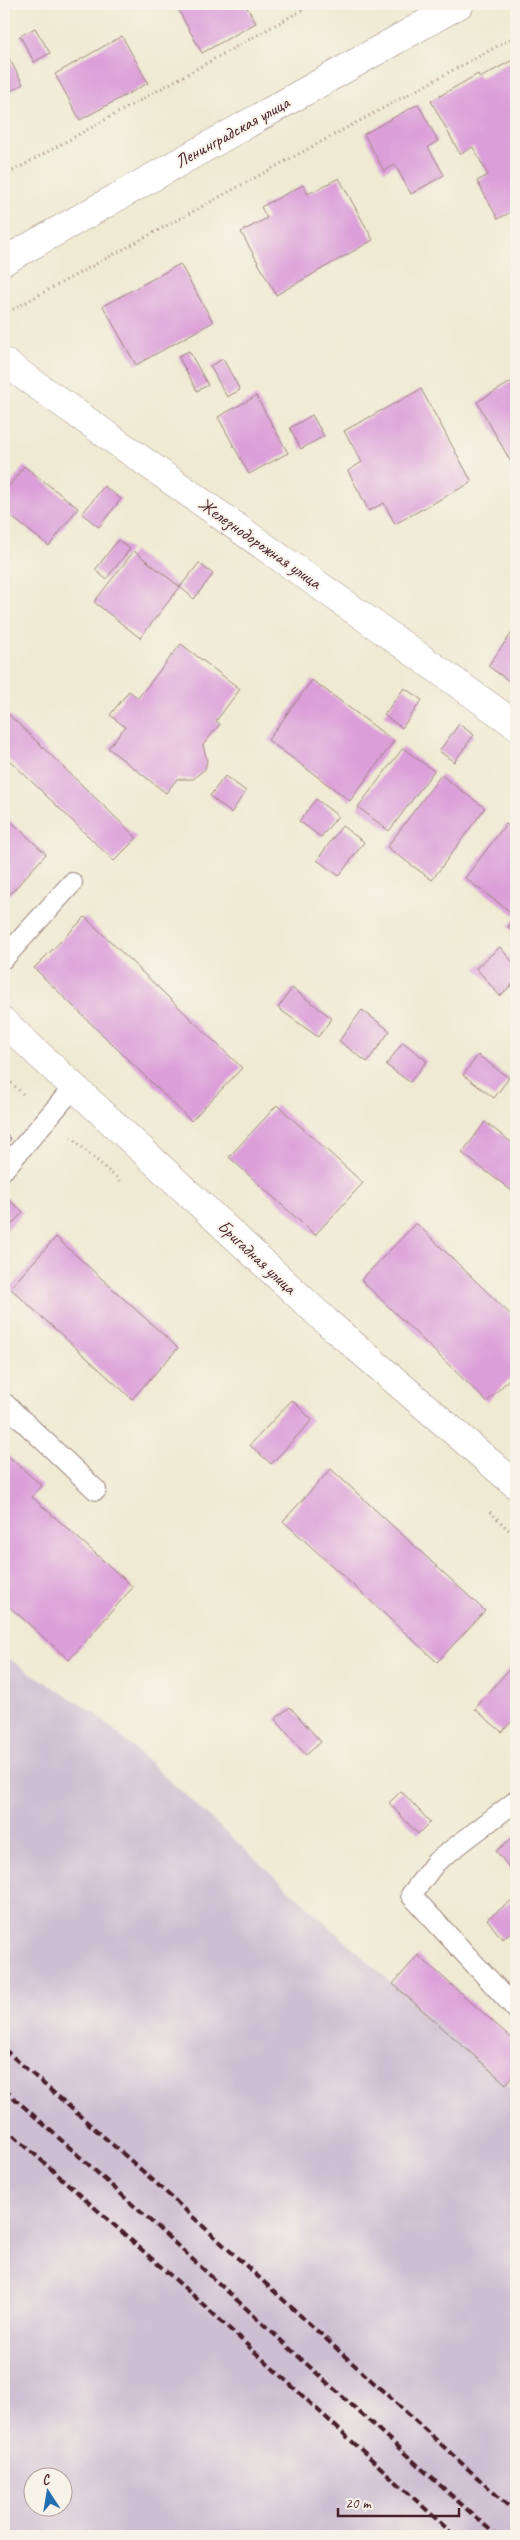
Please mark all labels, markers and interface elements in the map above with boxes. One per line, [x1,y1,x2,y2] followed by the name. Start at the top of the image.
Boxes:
[171,91,295,173] street label: Ленинградская улица
[194,492,327,595] street label: Железнодорожная улица
[213,1215,302,1300] street label: Бригадная улица
[22,2468,72,2518] north arrow
[40,2470,53,2489] text: С
[338,2485,459,2517] scale bar
[345,2494,372,2513] text: 20 m

